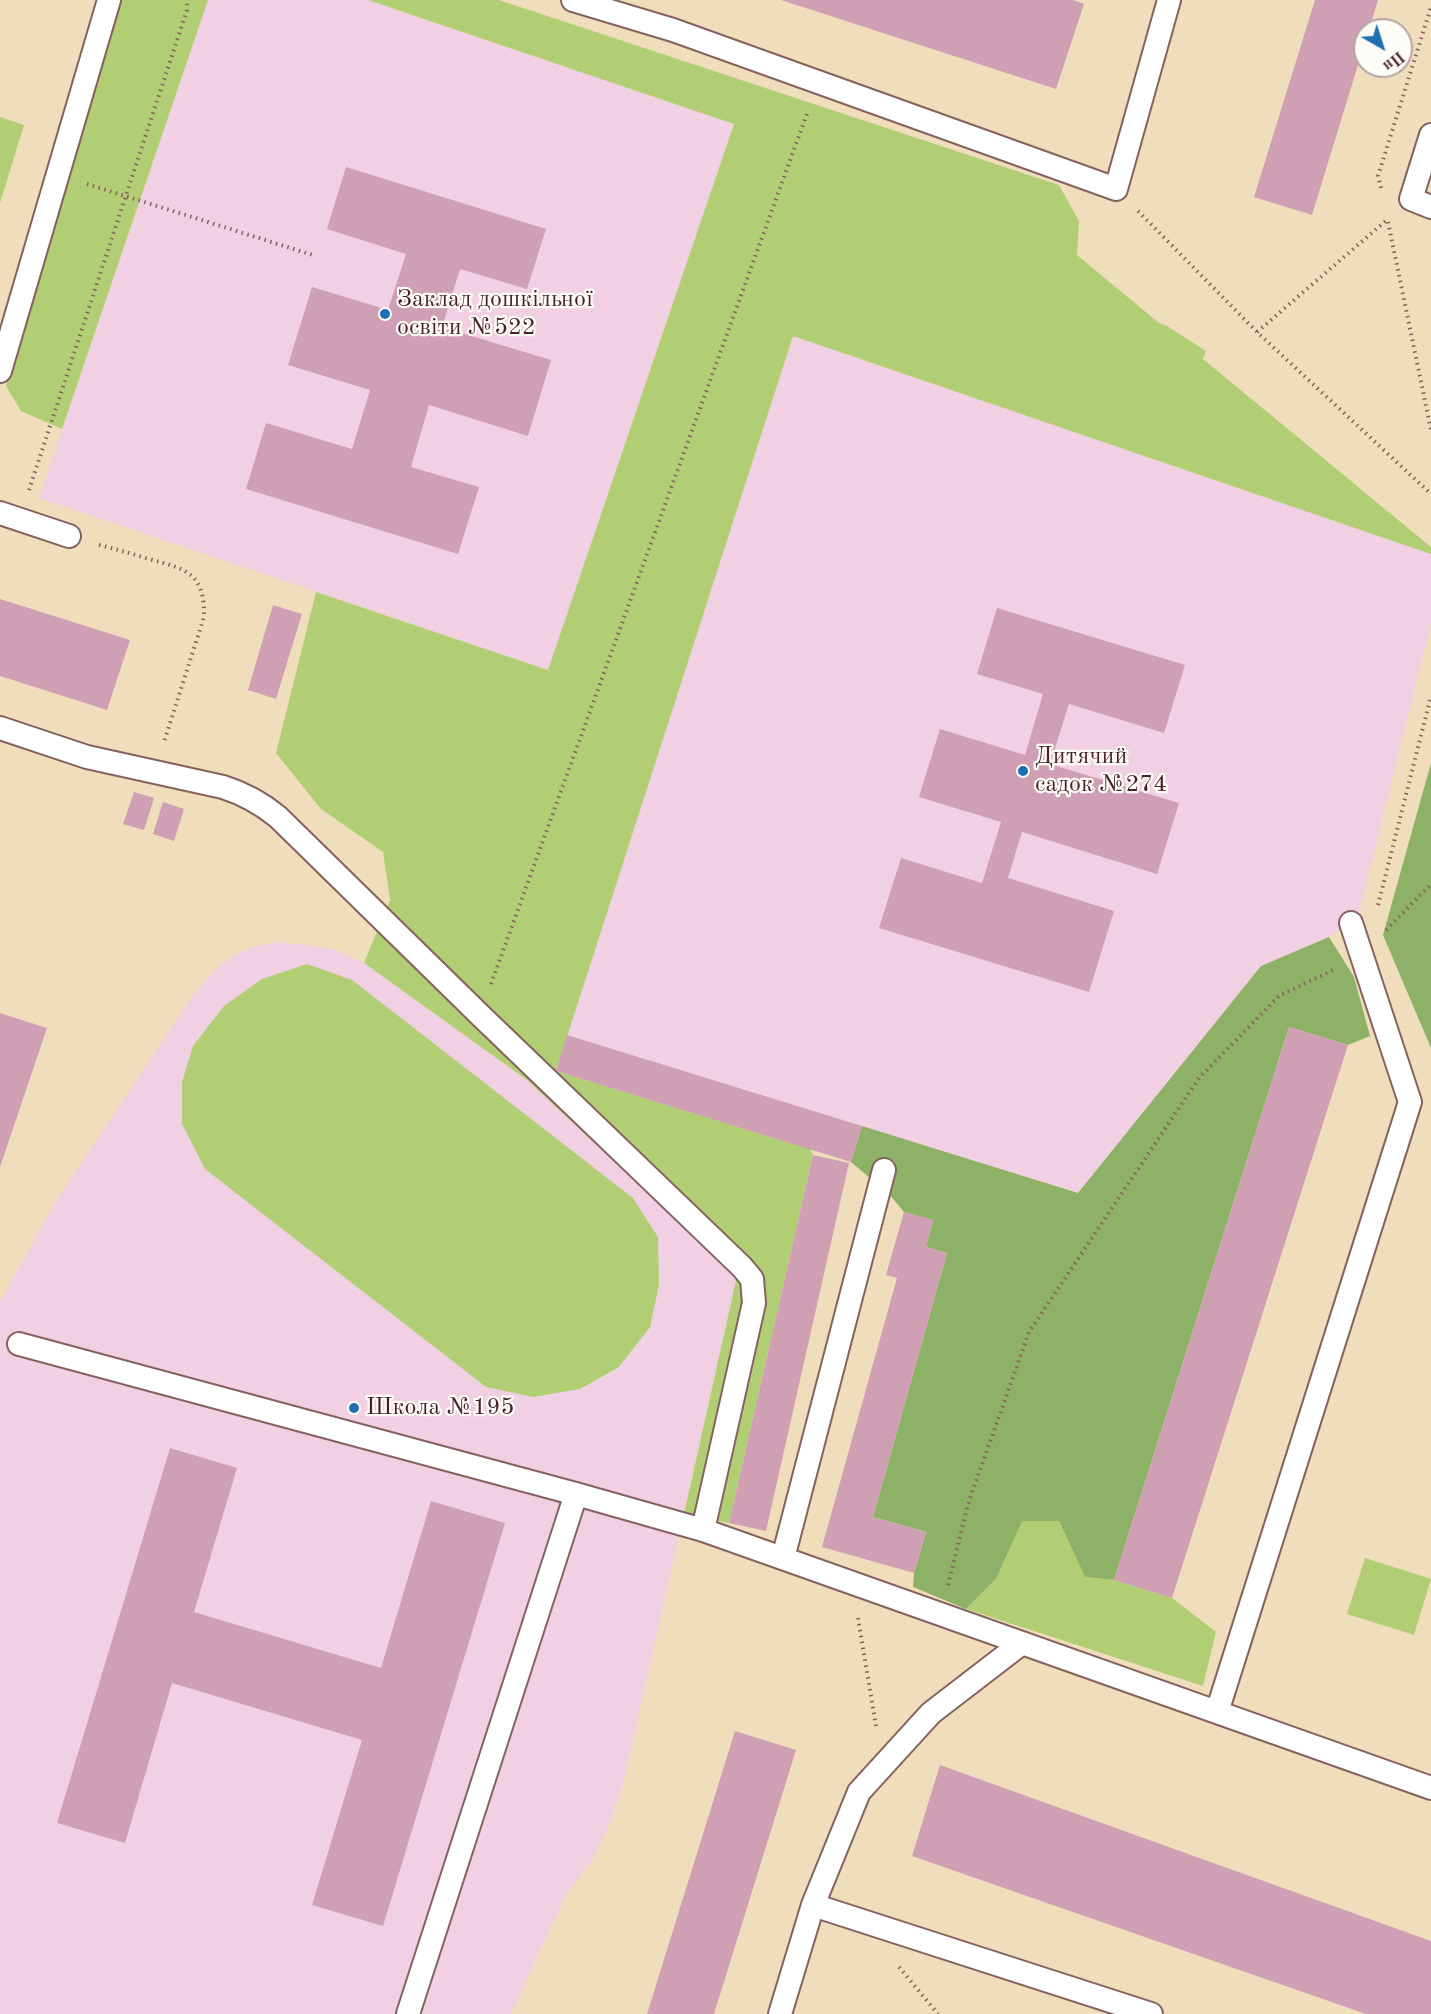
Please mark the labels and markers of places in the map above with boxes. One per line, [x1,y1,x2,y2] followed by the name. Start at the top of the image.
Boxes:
[397,286,593,342] place label: Заклад дошкільної освіти №522
[378,307,392,321] marker: Заклад дошкільної освіти №522
[1035,743,1167,799] place label: Дитячий садок №274
[1016,764,1030,778] marker: Дитячий садок №274
[366,1394,514,1422] place label: Школа №195
[347,1401,361,1415] marker: Школа №195

